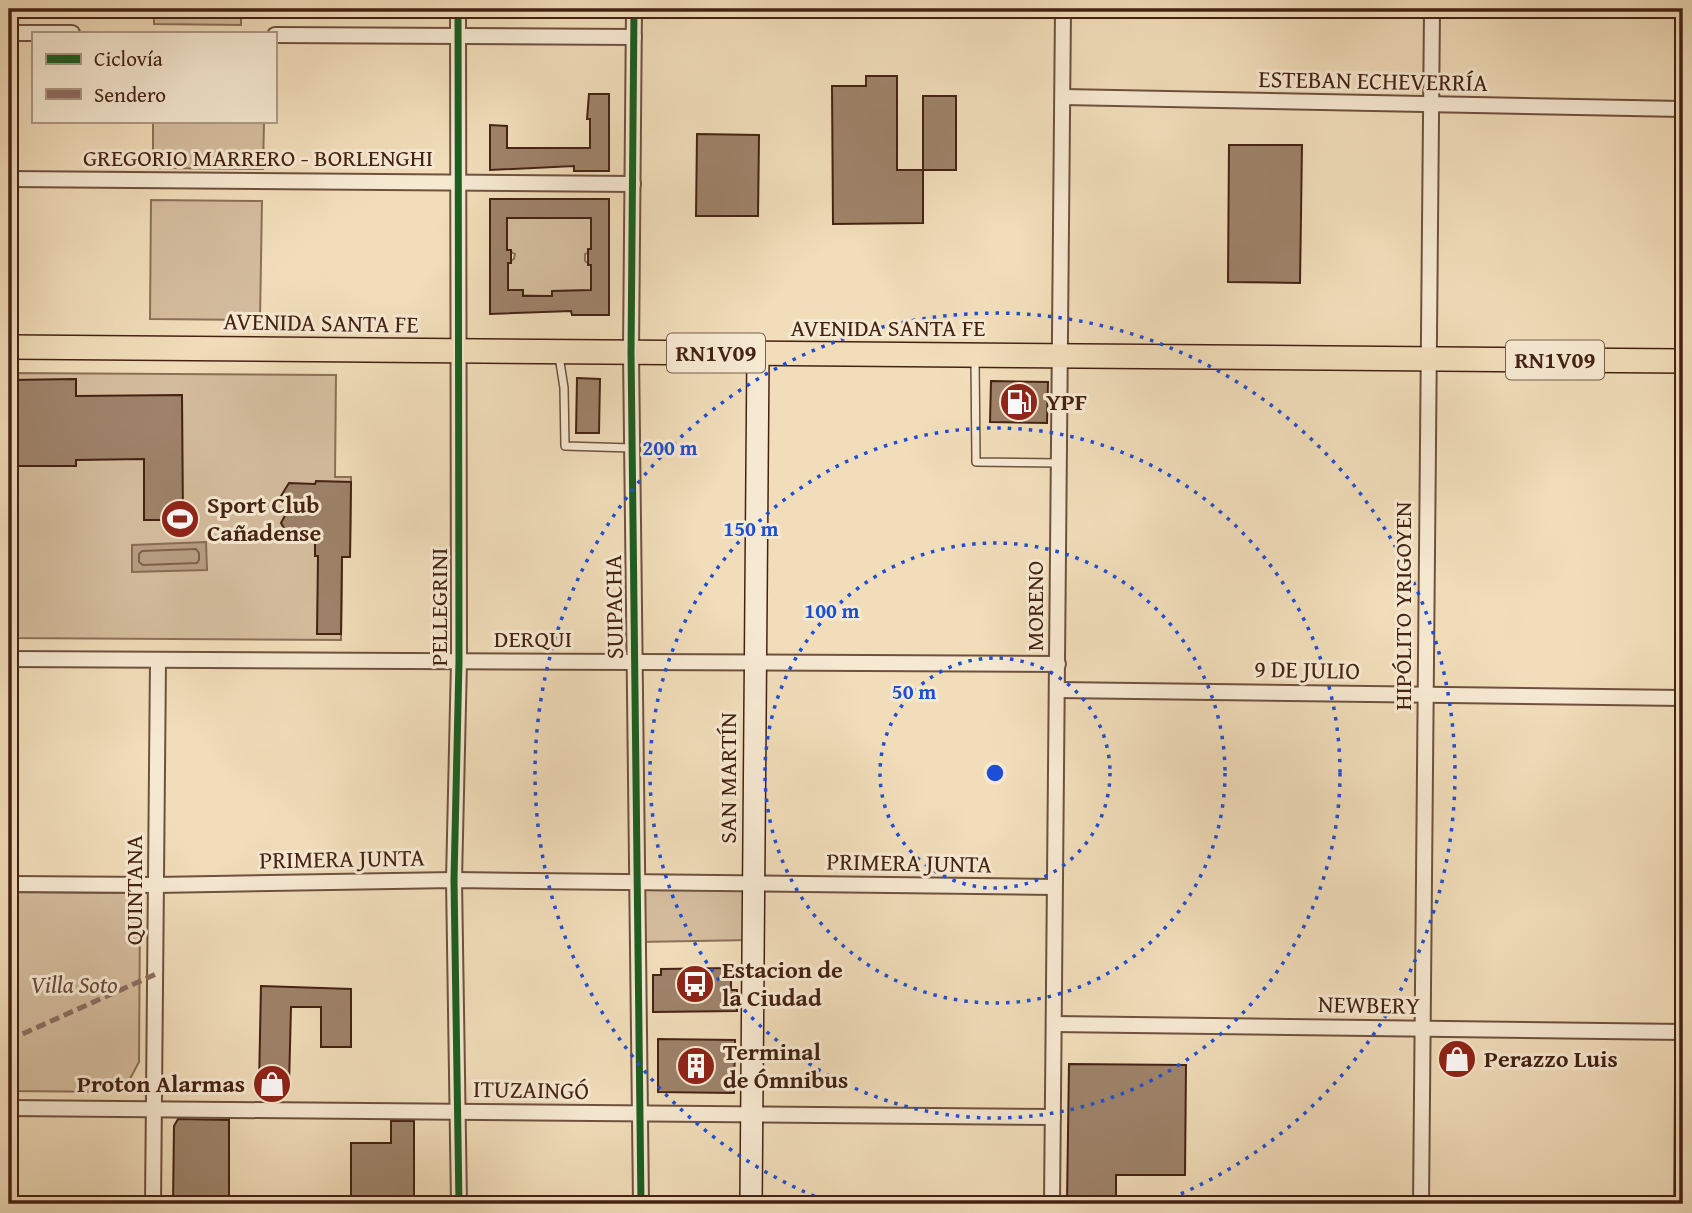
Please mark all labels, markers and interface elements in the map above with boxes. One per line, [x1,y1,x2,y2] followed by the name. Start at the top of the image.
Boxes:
[32,32,276,122] legend
[94,43,163,74] text: Ciclovía
[1258,61,1488,100] street label: ESTEBAN ECHEVERRÍA
[94,79,166,110] text: Sendero
[83,140,433,175] street label: GREGORIO MARRERO - BORLENGHI
[223,303,419,342] street label: AVENIDA SANTA FE
[790,310,986,345] street label: AVENIDA SANTA FE
[667,334,765,372] road number: RN1V09
[1506,340,1604,380] road number: RN1V09
[998,381,1040,423] fuel station icon: YPF
[1046,384,1087,419] place label: YPF
[642,432,698,463] text: 200 m
[207,487,321,550] place label: Sport Club Cañadense
[159,498,201,540] sports icon: Sport Club Cañadense
[1385,501,1420,711] street label: HIPÓLITO YRIGOYEN
[723,513,779,544] text: 150 m
[421,548,456,667] street label: PELLEGRINI
[595,554,632,659] street label: SUIPACHA
[1017,561,1052,651] street label: MORENO
[804,595,860,626] text: 100 m
[494,621,572,656] street label: DERQUI
[1254,651,1360,688] street label: 9 DE JULIO
[892,676,936,707] text: 50 m
[710,712,745,844] street label: SAN MARTÍN
[983,761,1007,785] centre of rings
[116,834,151,945] street label: QUINTANA
[259,840,425,877] street label: PRIMERA JUNTA
[826,844,992,881] street label: PRIMERA JUNTA
[722,952,843,1015] place label: Estacion de la Ciudad
[674,963,716,1005] bus stop icon: Estacion de la Ciudad
[30,967,118,1002] park label: Villa Soto
[1318,986,1420,1023] street label: NEWBERY
[723,1034,848,1097] place label: Terminal de Ómnibus
[1436,1038,1478,1080] shop icon: Perazzo Luis
[1484,1041,1618,1076] place label: Perazzo Luis
[675,1045,717,1087] building icon: Terminal de Ómnibus
[251,1063,293,1105] shop icon: Proton Alarmas
[77,1066,245,1101] place label: Proton Alarmas
[473,1071,589,1108] street label: ITUZAINGÓ

